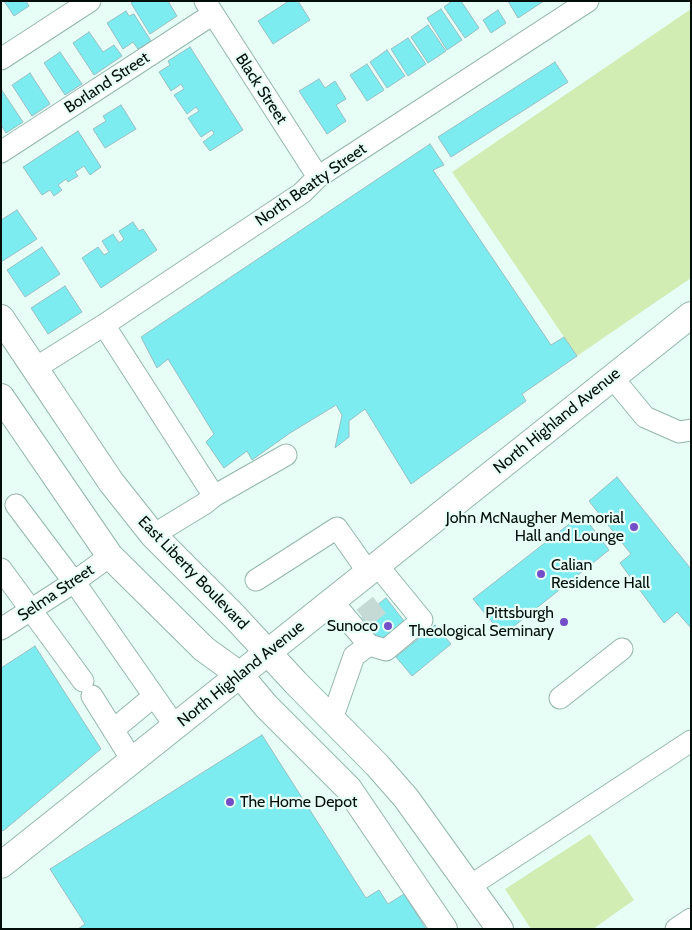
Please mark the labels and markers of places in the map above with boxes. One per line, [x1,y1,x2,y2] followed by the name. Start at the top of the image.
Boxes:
[446,508,624,546] place label: John McNaugher Memorial Hall and Lounge
[628,521,640,533] marker: John McNaugher Memorial Hall and Lounge
[551,555,650,593] place label: Calian Residence Hall
[535,568,547,580] marker: Calian Residence Hall
[409,603,554,641] place label: Pittsburgh Theological Seminary
[327,616,378,636] place label: Sunoco
[558,616,570,628] marker: Pittsburgh Theological Seminary
[382,620,394,632] marker: Sunoco
[240,792,357,812] place label: The Home Depot
[224,796,236,808] marker: The Home Depot

